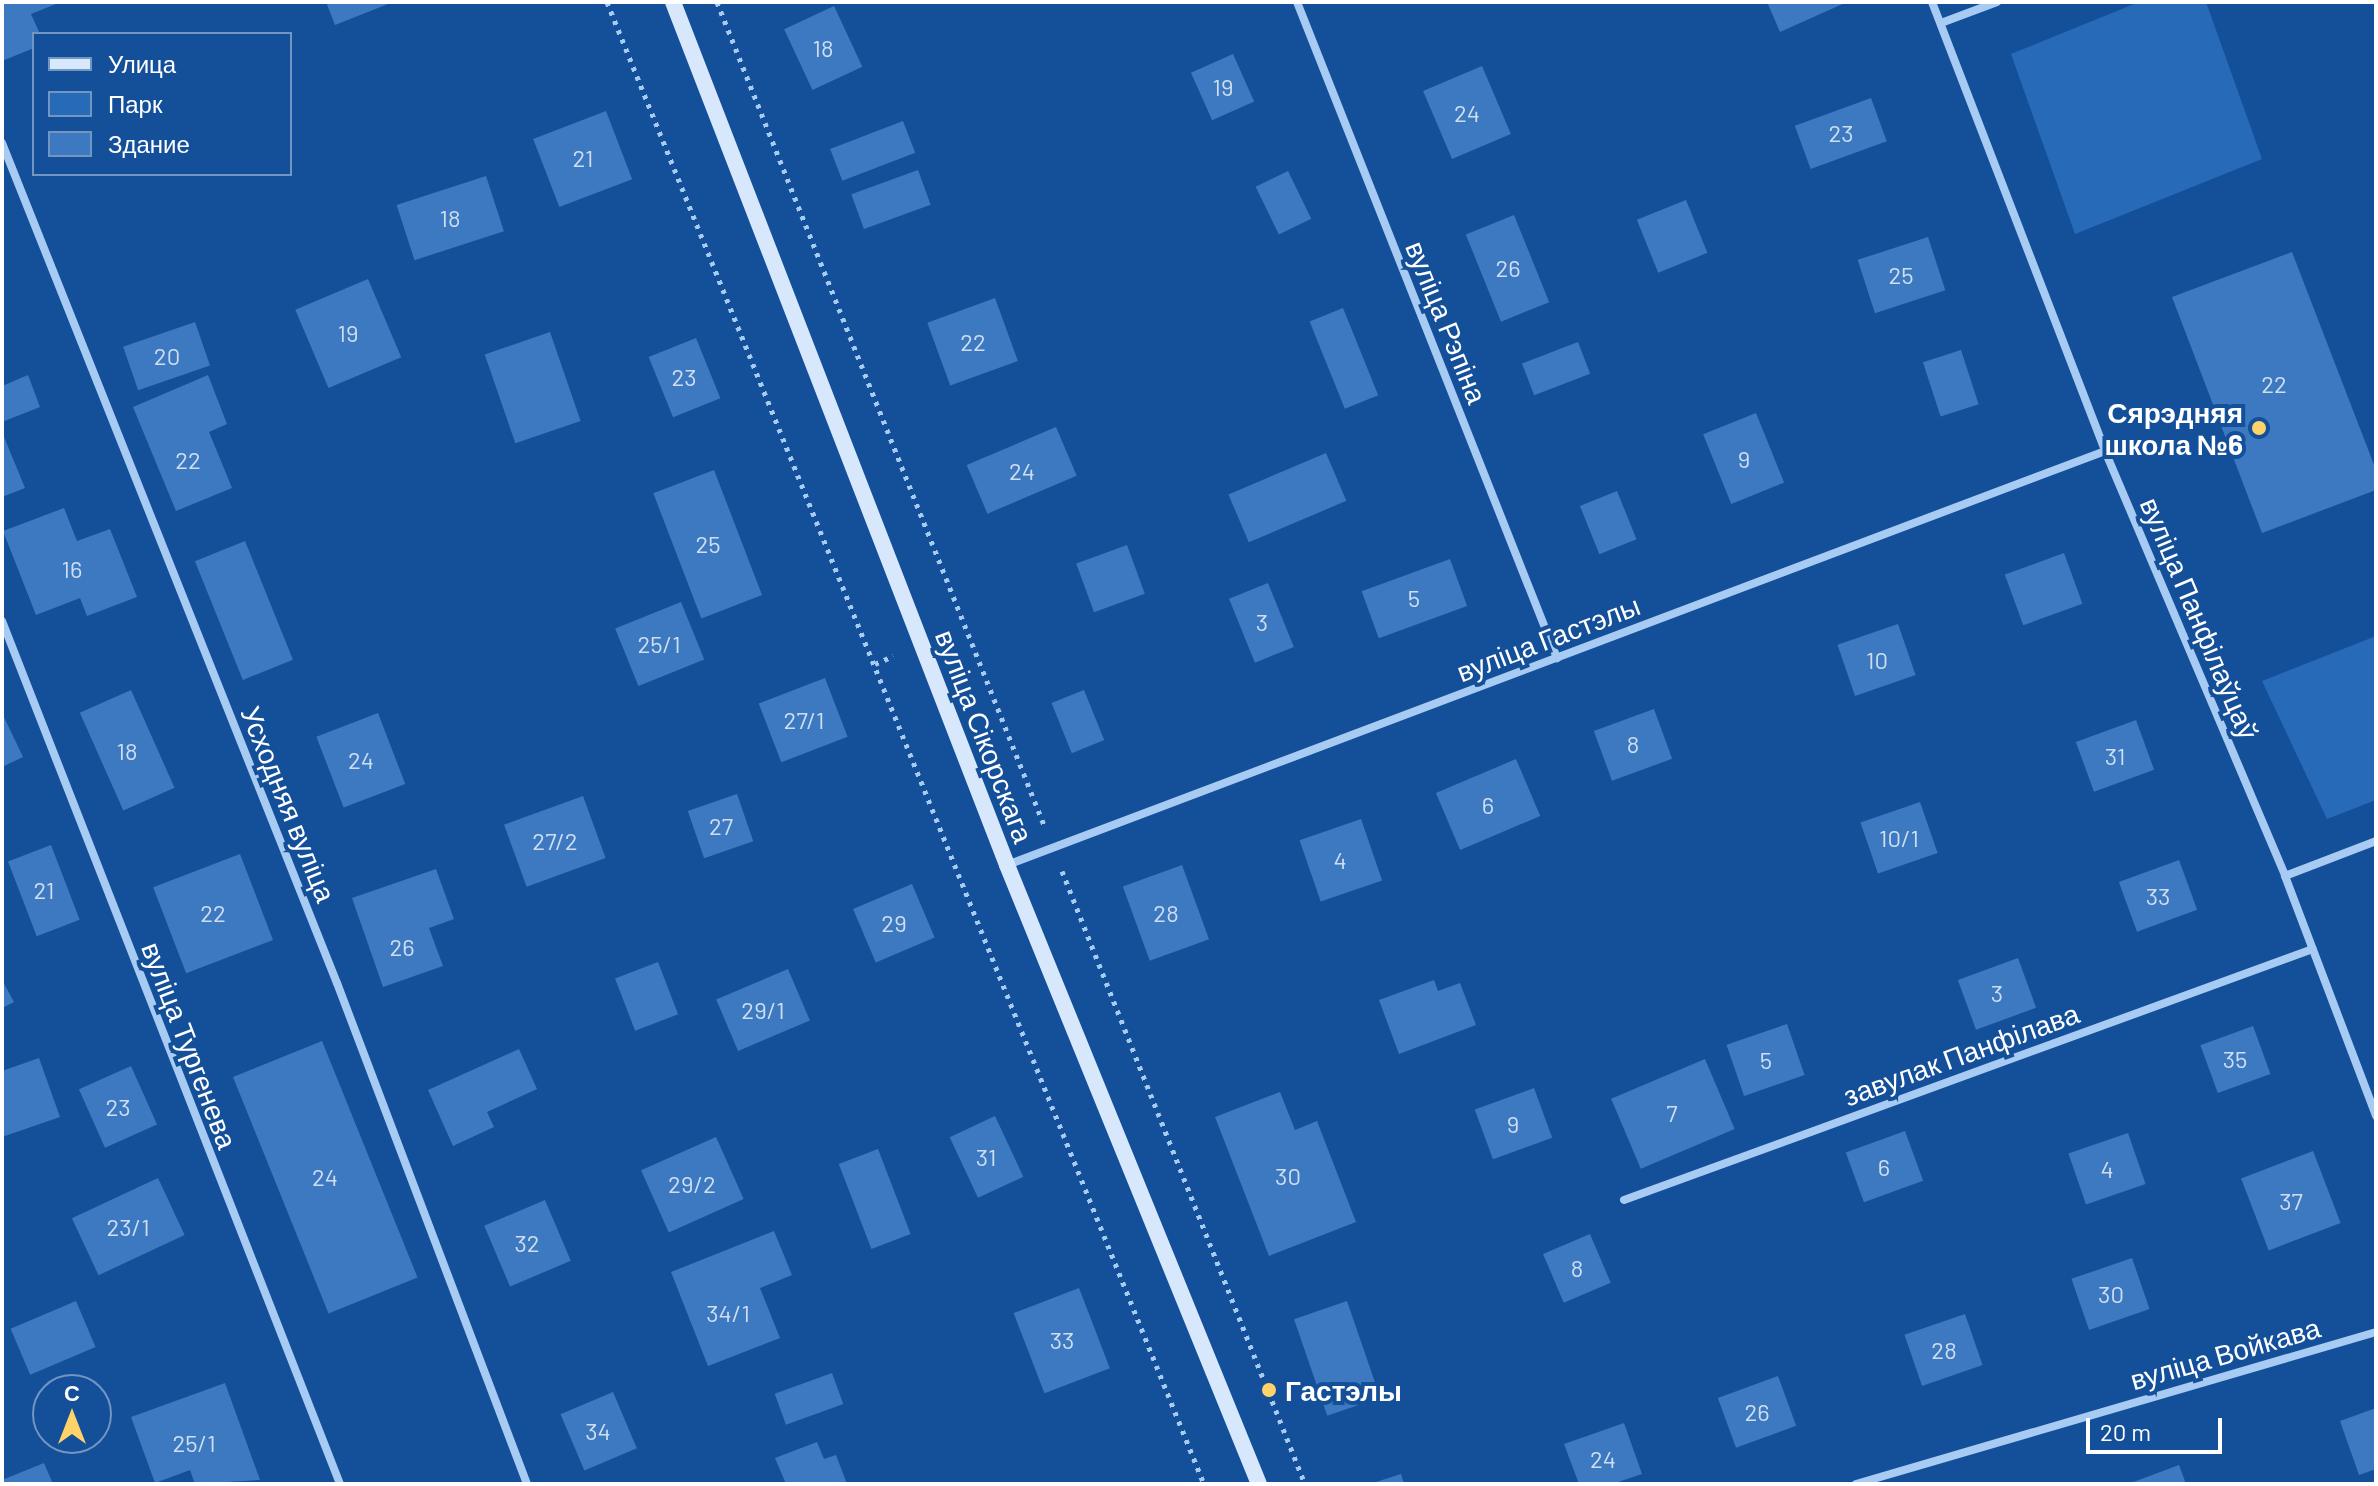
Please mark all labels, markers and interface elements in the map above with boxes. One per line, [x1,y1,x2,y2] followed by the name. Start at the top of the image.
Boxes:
[32,32,292,176] legend
[813,34,833,62] house number: 18
[108,49,176,78] text: Улица
[1213,73,1233,101] house number: 19
[108,89,162,118] text: Парк
[1454,99,1480,127] house number: 24
[1828,119,1854,147] house number: 23
[108,129,190,158] text: Здание
[573,144,593,172] house number: 21
[440,204,460,232] house number: 18
[1399,236,1495,408] street label: вуліца Рэпіна
[1495,254,1521,282] house number: 26
[1888,261,1914,289] house number: 25
[338,319,358,347] house number: 19
[960,328,986,356] house number: 22
[154,342,180,370] house number: 20
[671,363,697,391] house number: 23
[2261,370,2287,398] house number: 22
[2104,395,2243,461] place label: Сярэдняя школа №6
[2250,419,2268,437] marker: Сярэдняя школа №6
[1738,445,1750,473] house number: 9
[175,446,201,474] house number: 22
[1009,457,1035,485] house number: 24
[2134,492,2266,744] street label: вуліца Панфілаўцаў
[695,530,721,558] house number: 25
[62,555,82,583] house number: 16
[1408,584,1420,612] house number: 5
[1452,588,1644,688] street label: вуліца Гастэлы
[1256,608,1268,636] house number: 3
[929,625,1041,847] street label: вуліца Сікорскага
[637,630,681,658] house number: 25/1
[1866,646,1888,674] house number: 10
[234,701,344,907] street label: Усходняя вуліца
[784,706,824,734] house number: 27/1
[1627,730,1639,758] house number: 8
[117,737,137,765] house number: 18
[2105,742,2125,770] house number: 31
[348,746,374,774] house number: 24
[1482,791,1494,819] house number: 6
[709,812,733,840] house number: 27
[1879,824,1919,852] house number: 10/1
[532,827,578,855] house number: 27/2
[1333,846,1347,874] house number: 4
[34,876,54,904] house number: 21
[2146,882,2170,910] house number: 33
[200,899,226,927] house number: 22
[1153,899,1179,927] house number: 28
[881,909,907,937] house number: 29
[389,933,415,961] house number: 26
[135,937,245,1153] street label: вуліца Тургенева
[1991,979,2003,1007] house number: 3
[741,996,785,1024] house number: 29/1
[1839,996,2083,1112] street label: завулак Панфілава
[2223,1045,2247,1073] house number: 35
[1760,1046,1772,1074] house number: 5
[105,1093,131,1121] house number: 23
[1666,1099,1678,1127] house number: 7
[1507,1110,1519,1138] house number: 9
[976,1143,996,1171] house number: 31
[1878,1153,1890,1181] house number: 6
[2100,1155,2114,1183] house number: 4
[1275,1162,1301,1190] house number: 30
[312,1163,338,1191] house number: 24
[668,1170,716,1198] house number: 29/2
[2279,1187,2303,1215] house number: 37
[106,1213,150,1241] house number: 23/1
[514,1229,540,1257] house number: 32
[1571,1254,1583,1282] house number: 8
[2098,1280,2124,1308] house number: 30
[706,1299,750,1327] house number: 34/1
[2126,1310,2324,1396] street label: вуліца Войкава
[1050,1326,1074,1354] house number: 33
[1931,1336,1957,1364] house number: 28
[1285,1373,1402,1407] place label: Гастэлы
[32,1374,112,1454] north arrow
[64,1379,80,1405] text: С
[1260,1381,1278,1399] marker: Гастэлы
[1744,1398,1770,1426] house number: 26
[2090,1402,2226,1452] scale bar
[585,1417,611,1445] house number: 34
[2100,1417,2151,1446] text: 20 m
[172,1429,216,1457] house number: 25/1
[1590,1445,1616,1473] house number: 24

